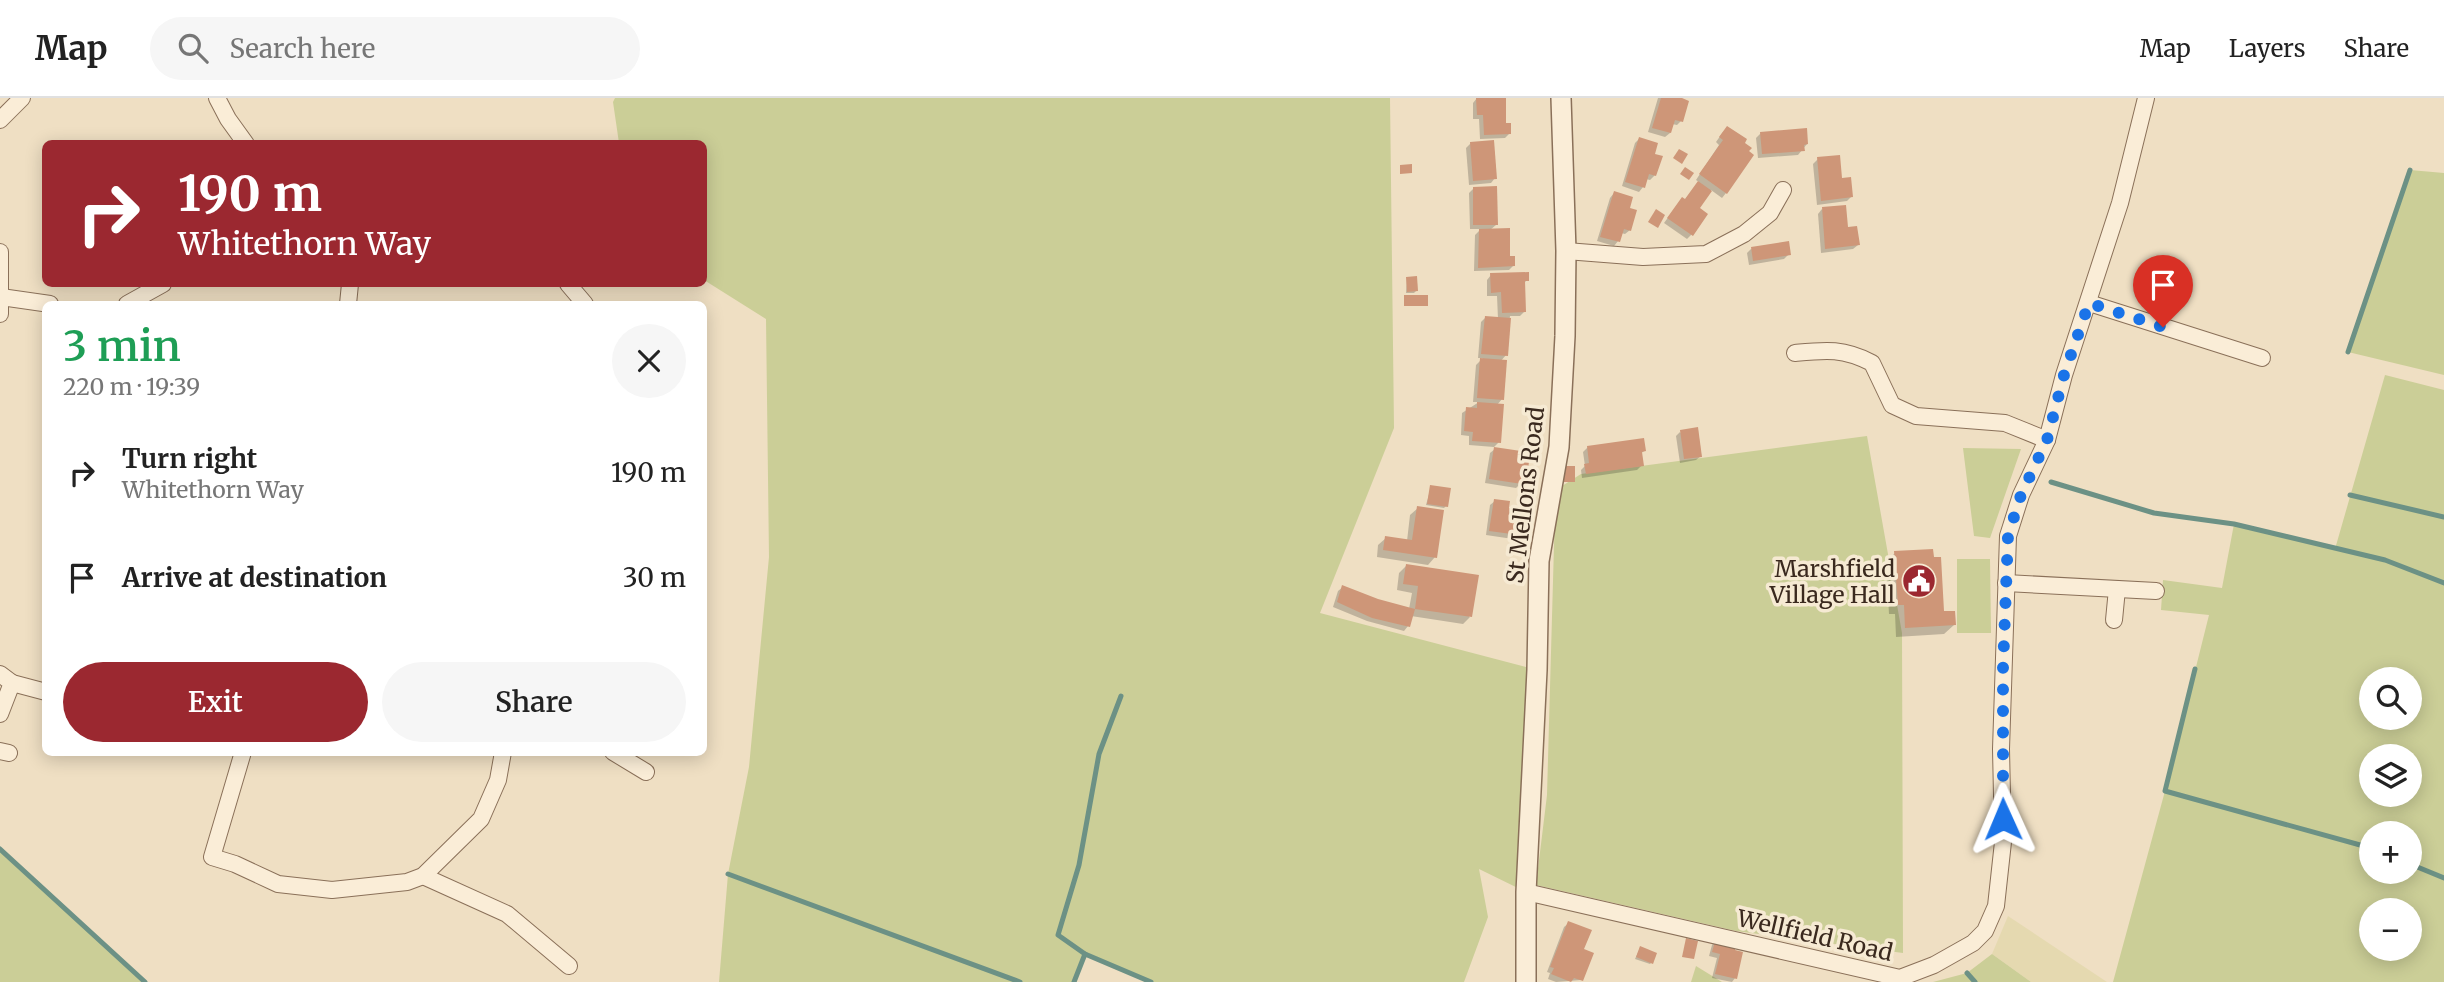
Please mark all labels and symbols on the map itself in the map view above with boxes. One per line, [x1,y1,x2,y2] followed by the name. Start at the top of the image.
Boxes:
[2133,255,2193,327] pin
[1500,405,1550,585] street label: St Mellons Road
[1769,554,1895,609] place label: Marshfield Village Hall
[1900,562,1938,600] public building icon: Marshfield Village Hall
[1966,782,2040,856] position arrow
[1733,903,1896,967] street label: Wellfield Road

